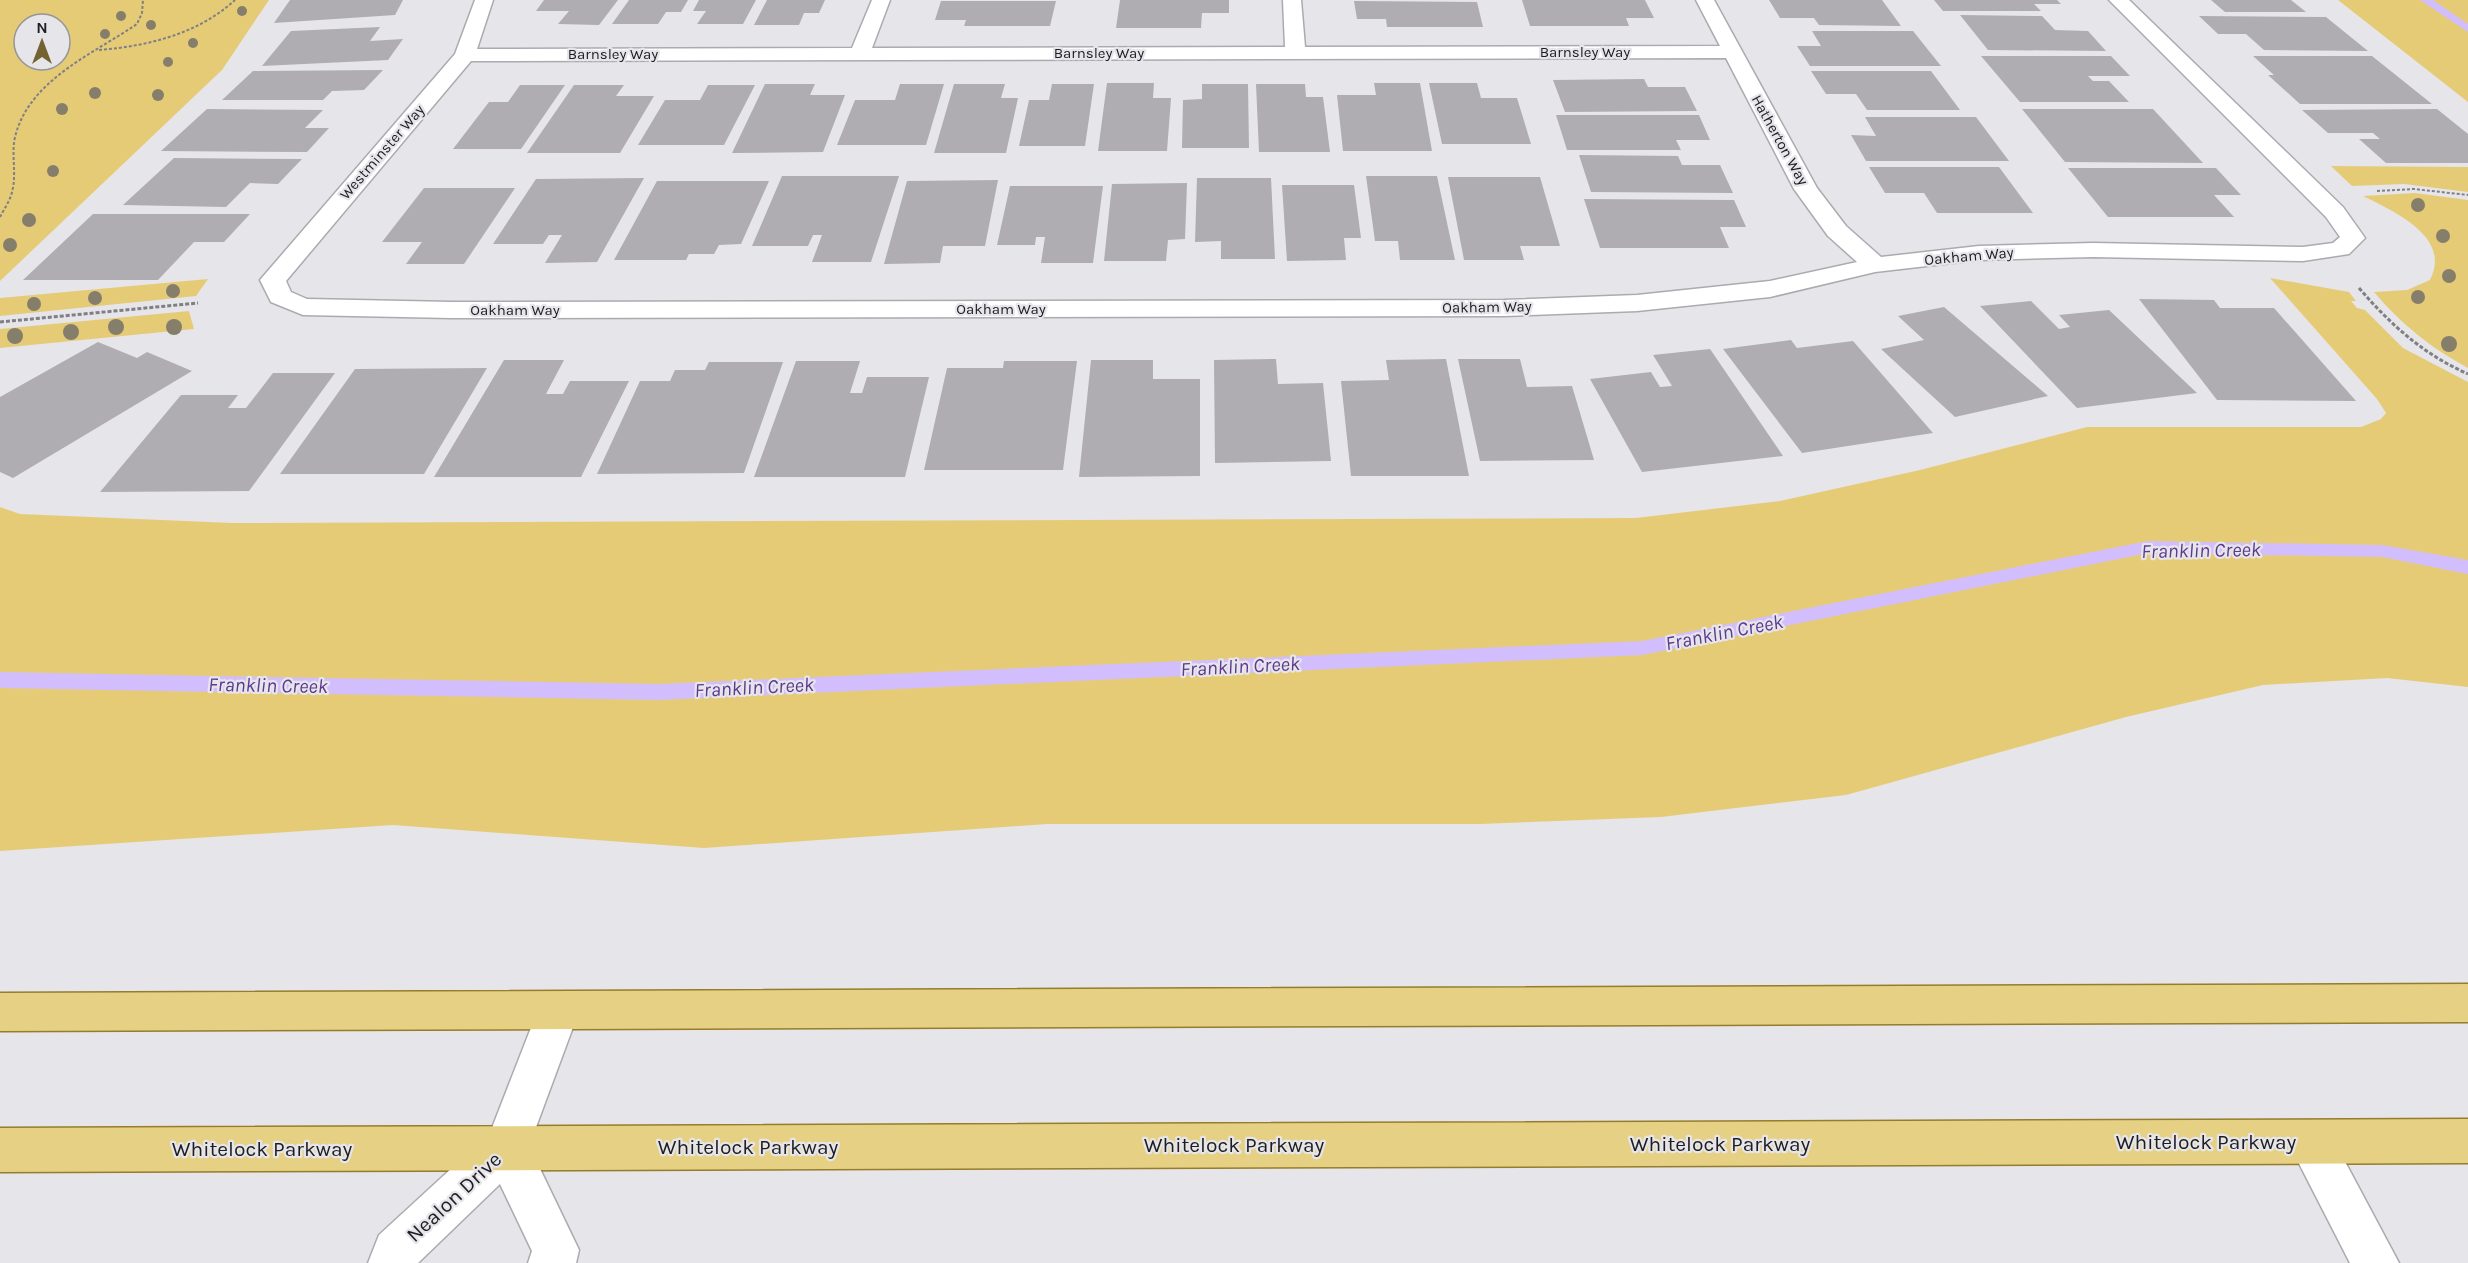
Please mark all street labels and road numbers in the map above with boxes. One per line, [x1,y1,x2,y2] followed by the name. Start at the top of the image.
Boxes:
[1540,43,1630,61] street label: Barnsley Way
[1054,44,1144,62] street label: Barnsley Way
[568,45,658,63] street label: Barnsley Way
[1748,92,1812,188] street label: Hatherton Way
[336,101,428,203] street label: Westminster Way
[1924,243,2014,269] street label: Oakham Way
[1442,297,1532,317] street label: Oakham Way
[956,300,1046,318] street label: Oakham Way
[470,301,560,319] street label: Oakham Way
[2116,1130,2297,1154] street label: Whitelock Parkway
[1630,1132,1811,1156] street label: Whitelock Parkway
[1144,1133,1325,1157] street label: Whitelock Parkway
[658,1135,839,1159] street label: Whitelock Parkway
[172,1137,353,1161] street label: Whitelock Parkway
[402,1147,506,1247] street label: Nealon Drive

